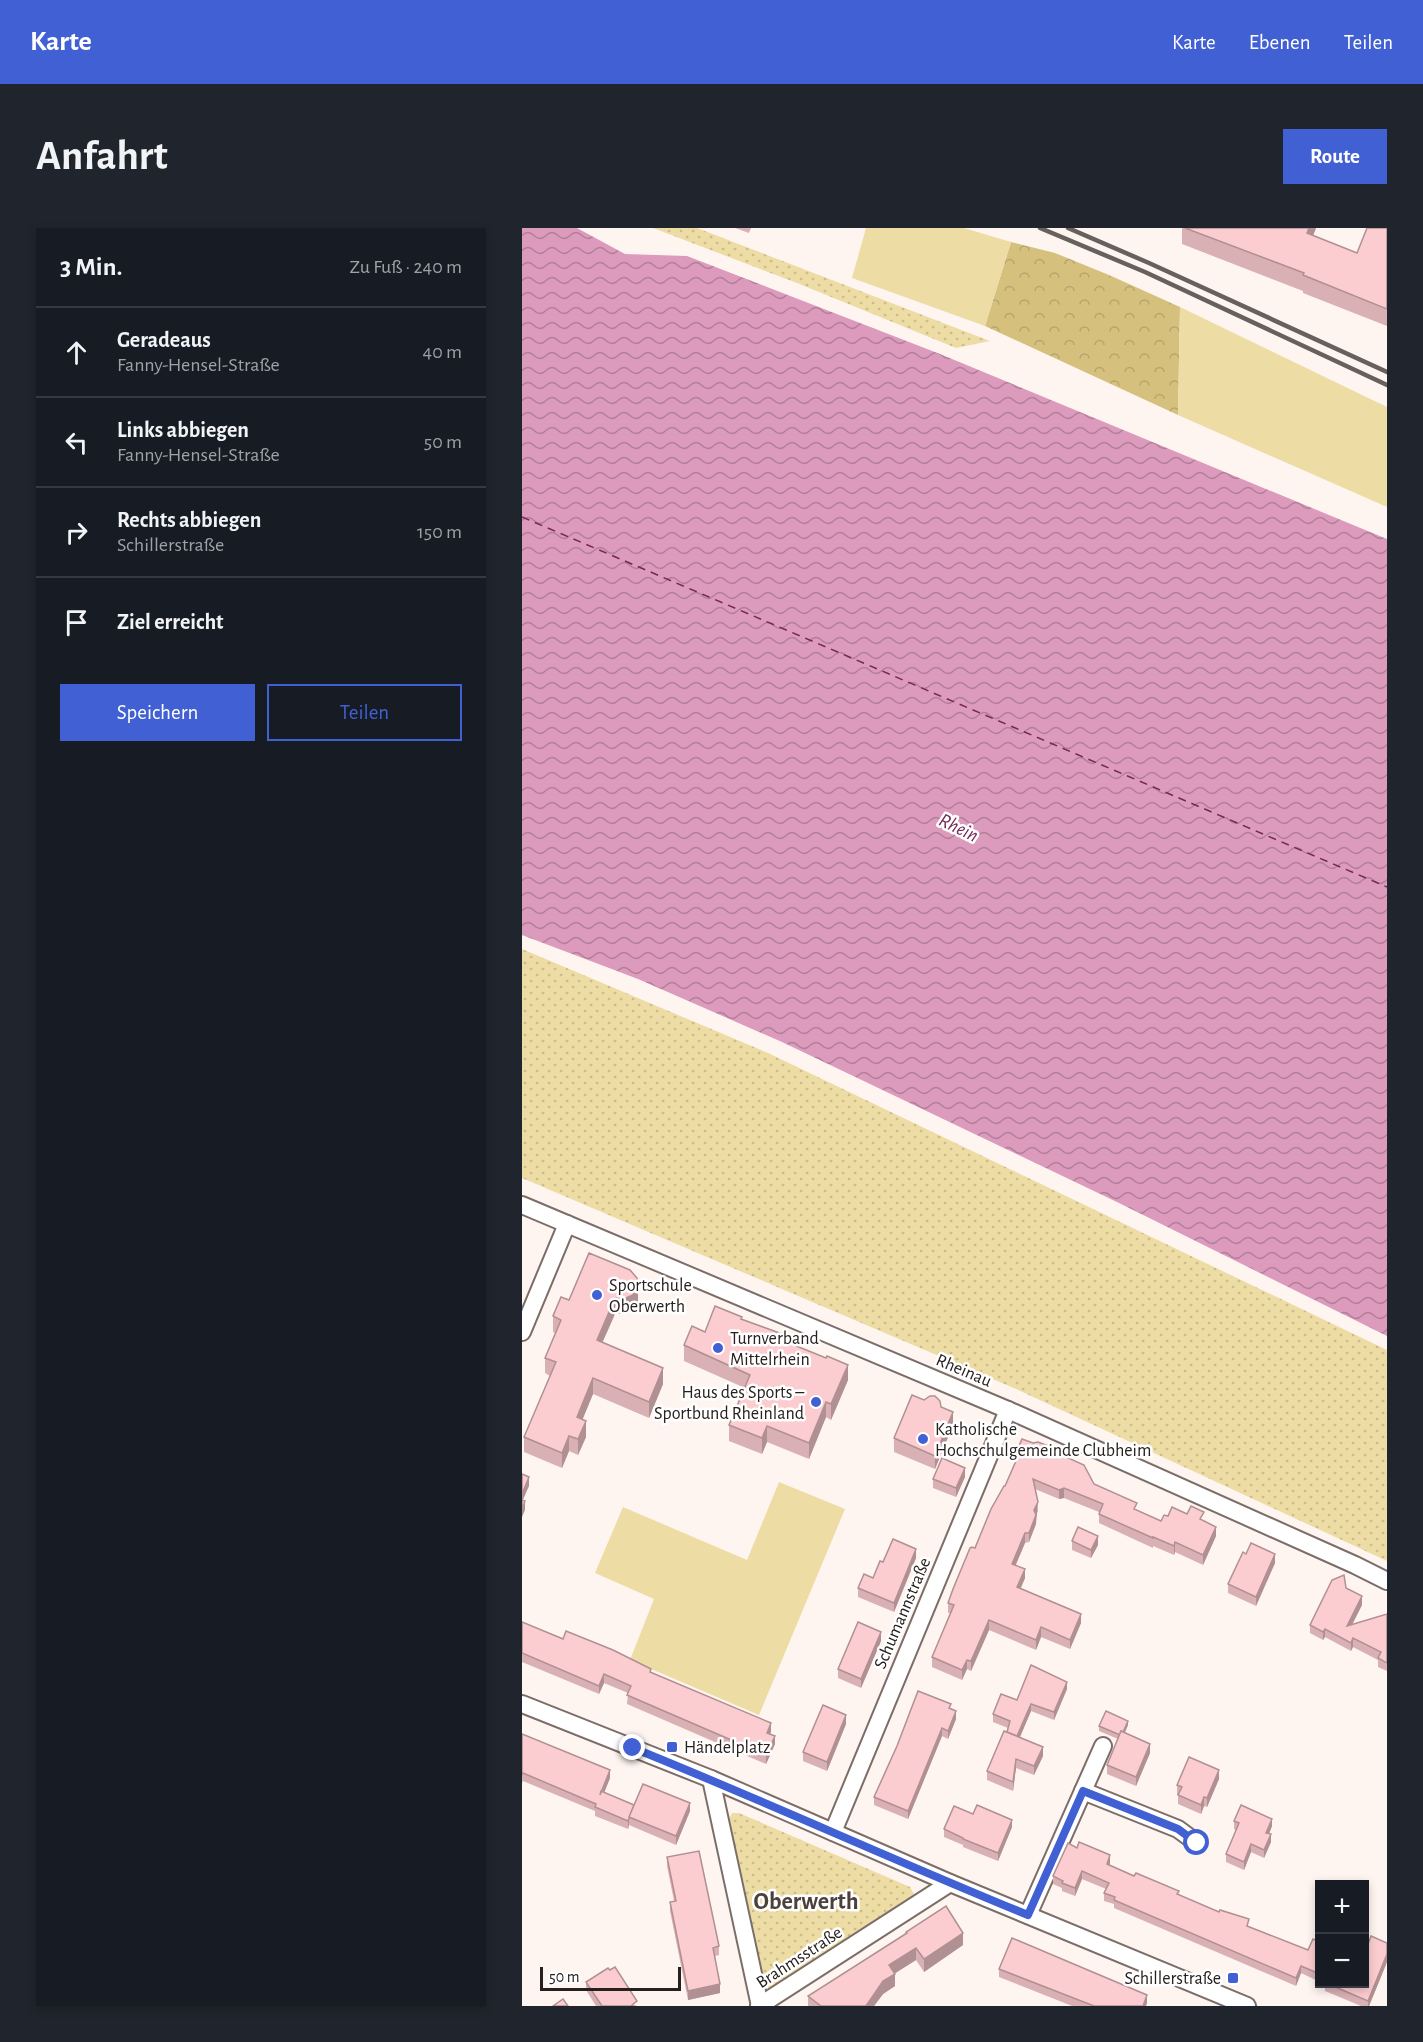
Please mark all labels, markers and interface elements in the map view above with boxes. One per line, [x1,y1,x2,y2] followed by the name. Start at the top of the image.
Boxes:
[30,28,92,56] text: Karte
[1172,32,1216,53] text: Karte
[1249,32,1311,53] text: Ebenen
[1344,32,1393,53] text: Teilen
[1283,129,1387,184] button: Route
[36,135,168,177] text: Anfahrt
[60,254,122,280] text: 3 Min.
[349,257,462,277] text: Zu Fuß · 240 m
[117,329,211,351] text: Geradeaus
[60,336,93,369] icon: ahead
[423,342,462,362] text: 40 m
[117,355,280,375] text: Fanny-Hensel-Straße
[117,419,249,441] text: Links abbiegen
[60,426,93,459] icon: left
[424,432,462,452] text: 50 m
[117,445,280,465] text: Fanny-Hensel-Straße
[117,509,261,531] text: Rechts abbiegen
[60,516,93,549] icon: right
[417,522,462,542] text: 150 m
[117,535,224,555] text: Schillerstraße
[60,606,93,639] icon: arrive
[117,611,224,633] text: Ziel erreicht
[60,684,255,741] button: Speichern
[267,684,462,741] button: Teilen
[936,810,981,846] water label: Rhein
[609,1277,692,1316] place label: Sportschule Oberwerth
[590,1288,604,1302] marker: Sportschule Oberwerth
[730,1330,819,1369] place label: Turnverband Mittelrhein
[711,1341,725,1355] marker: Turnverband Mittelrhein
[933,1351,994,1391] street label: Rheinau
[654,1384,804,1423] place label: Haus des Sports – Sportbund Rheinland
[809,1395,823,1409] marker: Haus des Sports – Sportbund Rheinland
[935,1421,1151,1460] place label: Katholische Hochschulgemeinde Clubheim
[916,1432,930,1446] marker: Katholische Hochschulgemeinde Clubheim
[871,1555,934,1672] street label: Schumannstraße
[619,1734,645,1760] route end
[684,1739,771,1757] place label: Händelplatz
[665,1740,679,1754] marker: Händelplatz
[1183,1829,1209,1855] route start
[1315,1880,1369,1988] map controls
[1315,1880,1369,1934] button: +
[754,1890,858,1914] district label: Oberwerth
[753,1924,846,1992] street label: Brahmsstraße
[1315,1934,1369,1988] button: −
[540,1964,681,1992] scale bar
[549,1969,580,1985] text: 50 m
[1125,1970,1221,1988] place label: Schillerstraße
[1226,1971,1240,1985] marker: Schillerstraße

